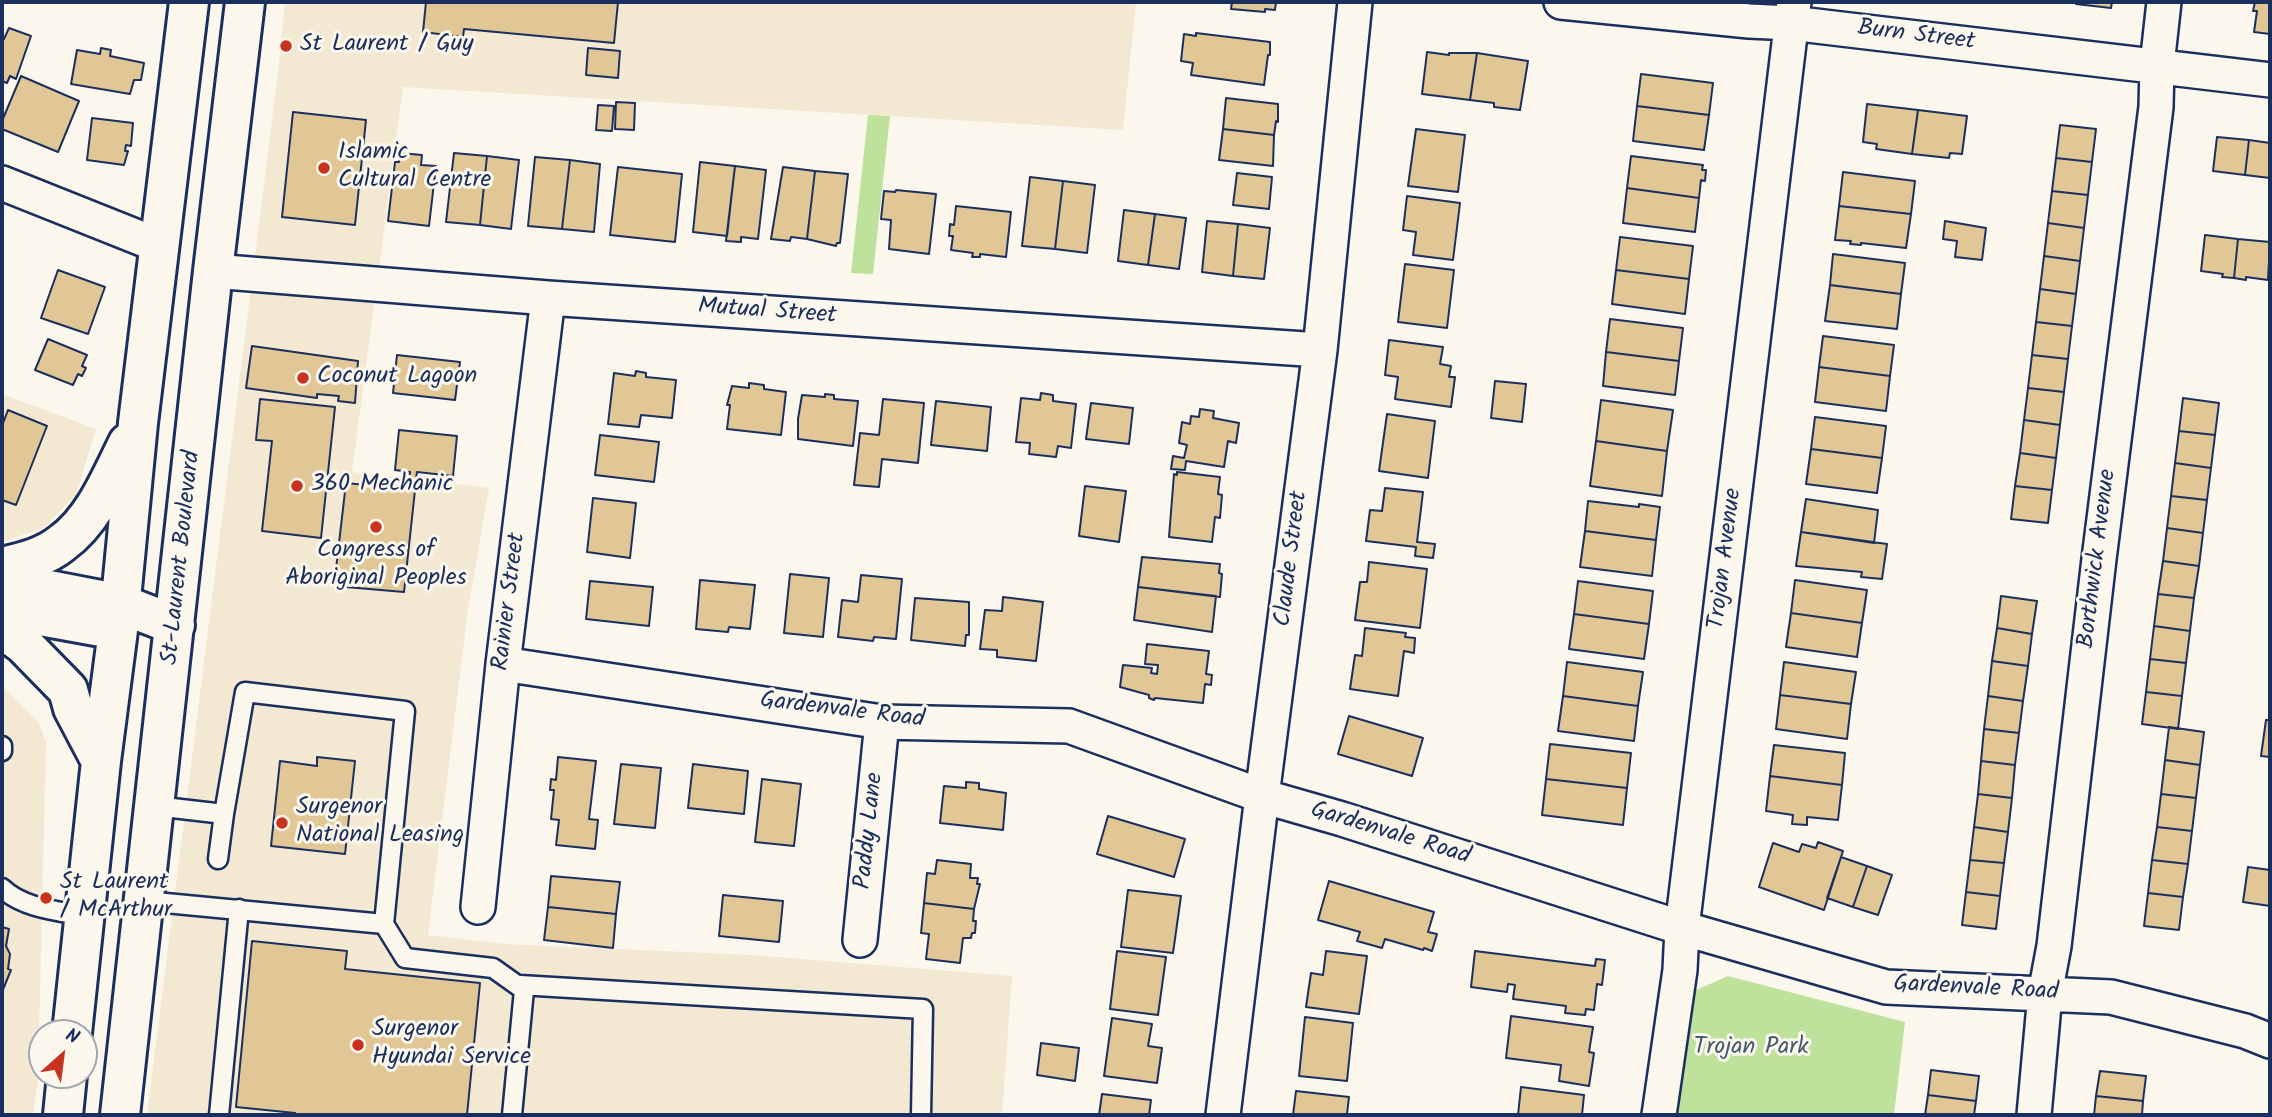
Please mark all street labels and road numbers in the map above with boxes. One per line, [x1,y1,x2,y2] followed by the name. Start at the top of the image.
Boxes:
[1856,16,1976,58] street label: Burn Street
[697,294,837,332] street label: Mutual Street
[157,450,209,666] street label: St-Laurent Boulevard
[2074,468,2124,650] street label: Borthwick Avenue
[1704,487,1750,631] street label: Trojan Avenue
[1270,490,1316,628] street label: Claude Street
[488,531,534,673] street label: Rainier Street
[758,688,926,736] street label: Gardenvale Road
[851,771,891,891] street label: Paddy Lane
[1307,797,1473,873] street label: Gardenvale Road
[1893,971,2059,1009] street label: Gardenvale Road

